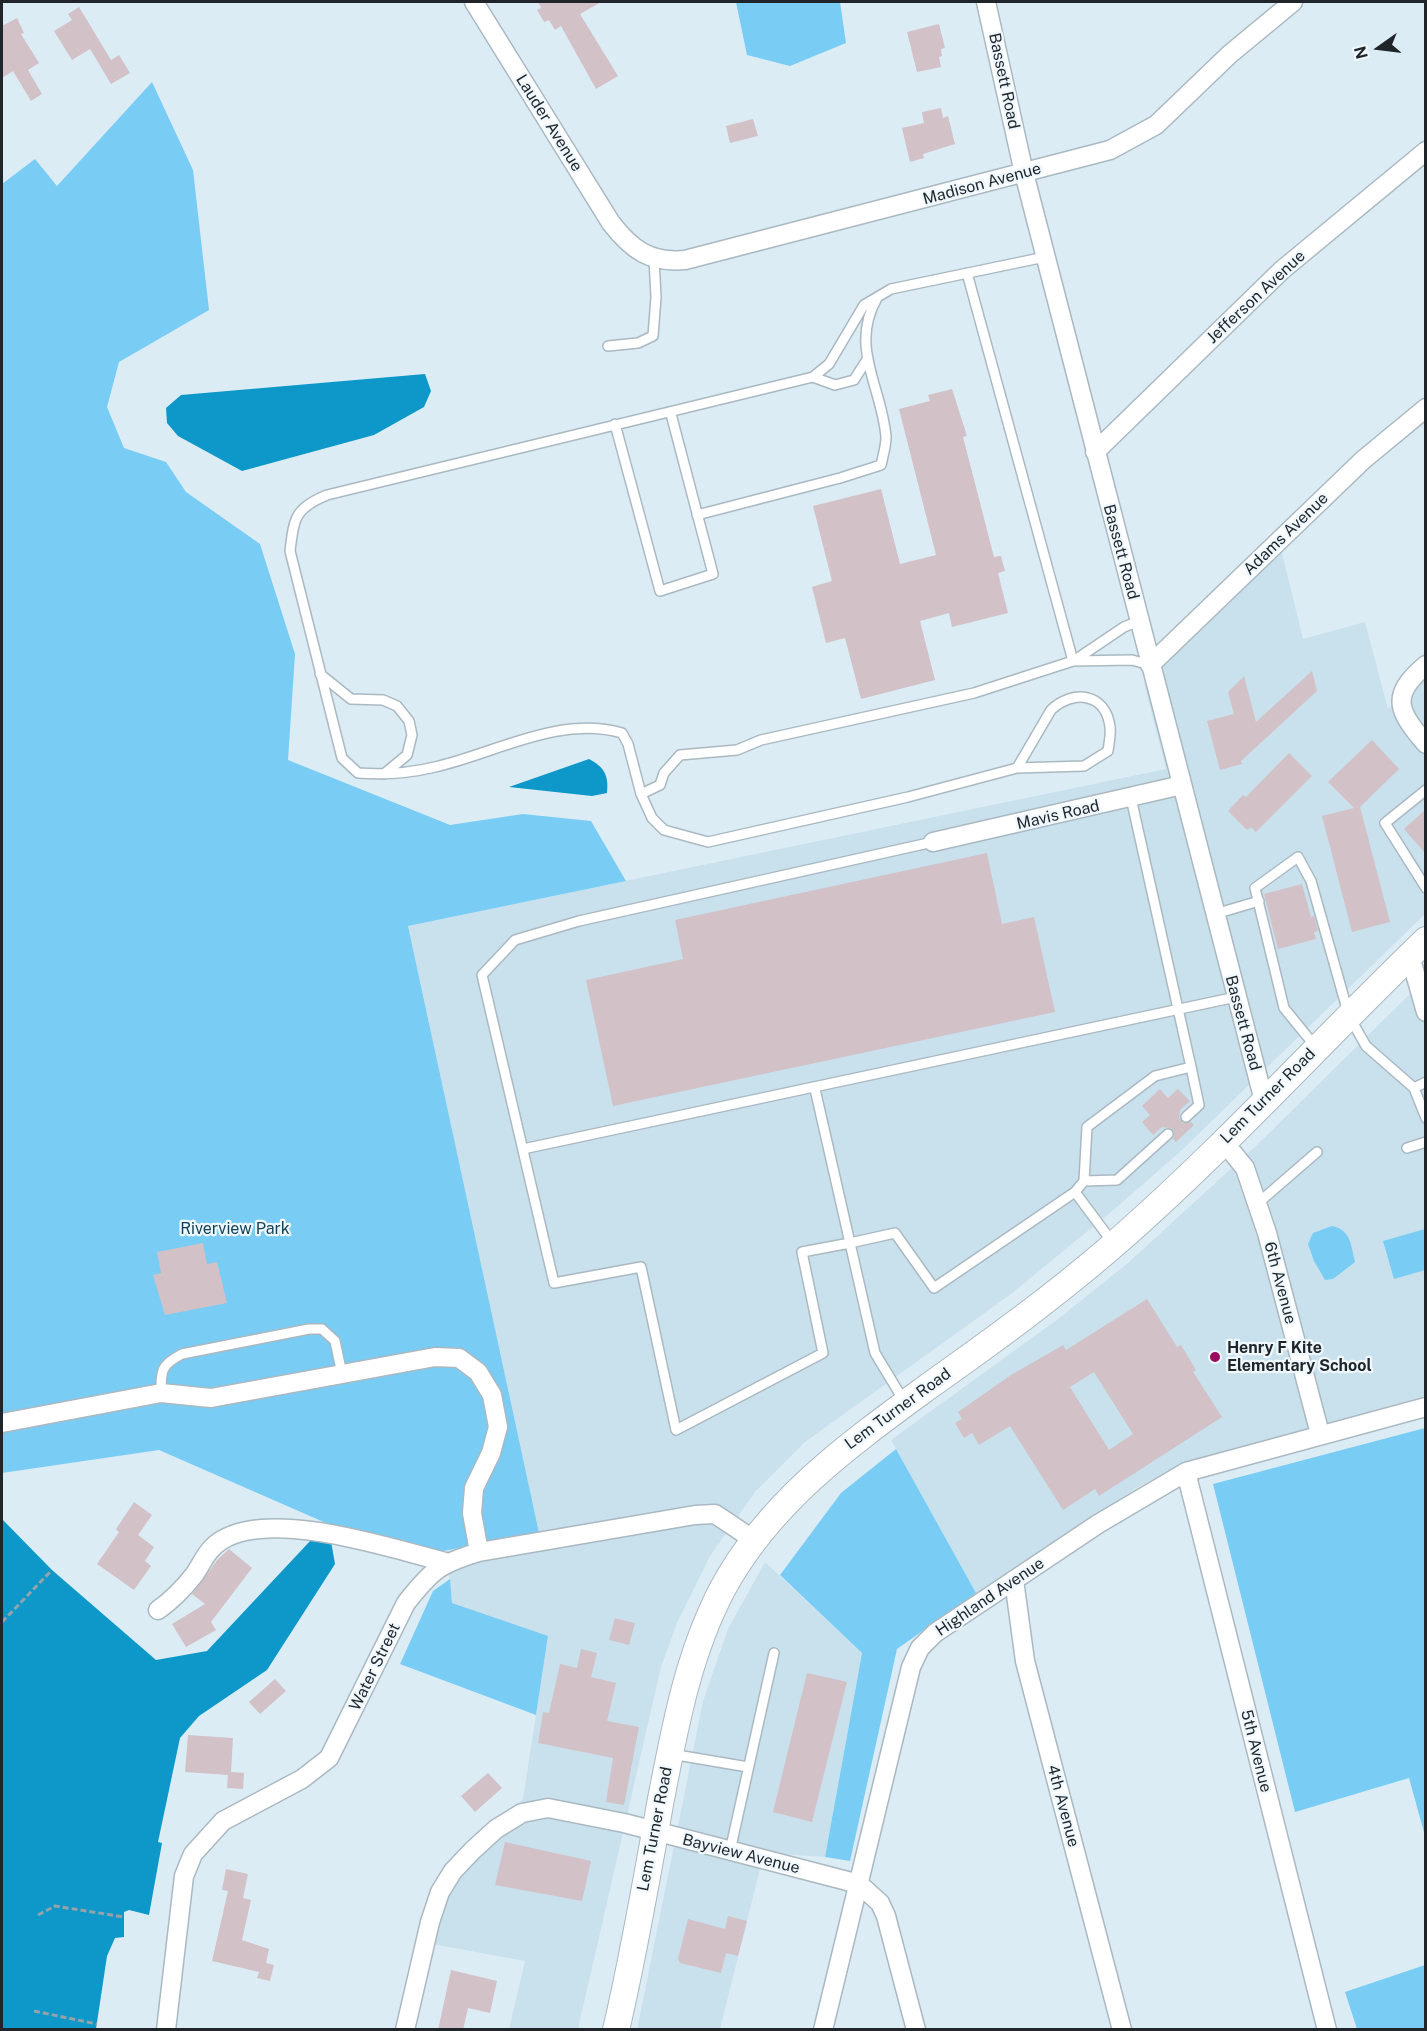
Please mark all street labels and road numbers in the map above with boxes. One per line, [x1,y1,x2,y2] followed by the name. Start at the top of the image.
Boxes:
[984,31,1024,131] street label: Bassett Road
[511,71,587,175] street label: Lauder Avenue
[921,159,1043,209] street label: Madison Avenue
[1203,246,1309,348] street label: Jefferson Avenue
[1240,489,1332,579] street label: Adams Avenue
[1099,502,1143,602] street label: Bassett Road
[1015,796,1101,834] street label: Mavis Road
[1221,973,1265,1073] street label: Bassett Road
[1217,1045,1319,1147] street label: Lem Turner Road
[1260,1240,1300,1326] street label: 6th Avenue
[841,1364,955,1454] street label: Lem Turner Road
[932,1554,1048,1640] street label: Highland Avenue
[346,1620,404,1714] street label: Water Street
[1236,1708,1276,1794] street label: 5th Avenue
[1043,1763,1083,1849] street label: 4th Avenue
[634,1765,676,1893] street label: Lem Turner Road
[680,1830,802,1878] street label: Bayview Avenue

